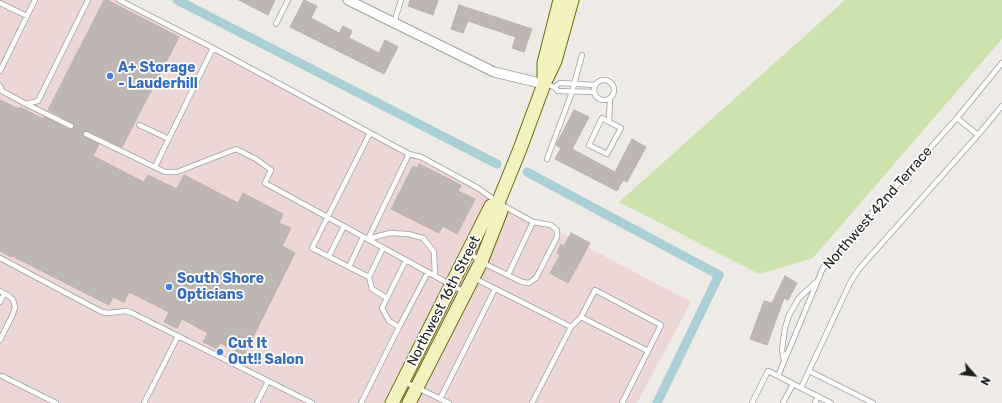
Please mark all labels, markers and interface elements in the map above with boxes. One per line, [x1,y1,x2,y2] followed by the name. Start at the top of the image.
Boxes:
[118,60,198,92] place label: A+ Storage - Lauderhill
[105,71,115,81] marker: A+ Storage - Lauderhill
[820,143,936,273] street label: Northwest 42nd Terrace
[404,233,484,369] street label: Northwest 16th Street
[177,271,264,304] place label: South Shore Opticians
[164,282,174,292] marker: South Shore Opticians
[228,336,304,368] place label: Cut It Out!! Salon
[215,347,225,357] marker: Cut It Out!! Salon
[954,355,994,395] north arrow
[977,374,993,387] text: N

